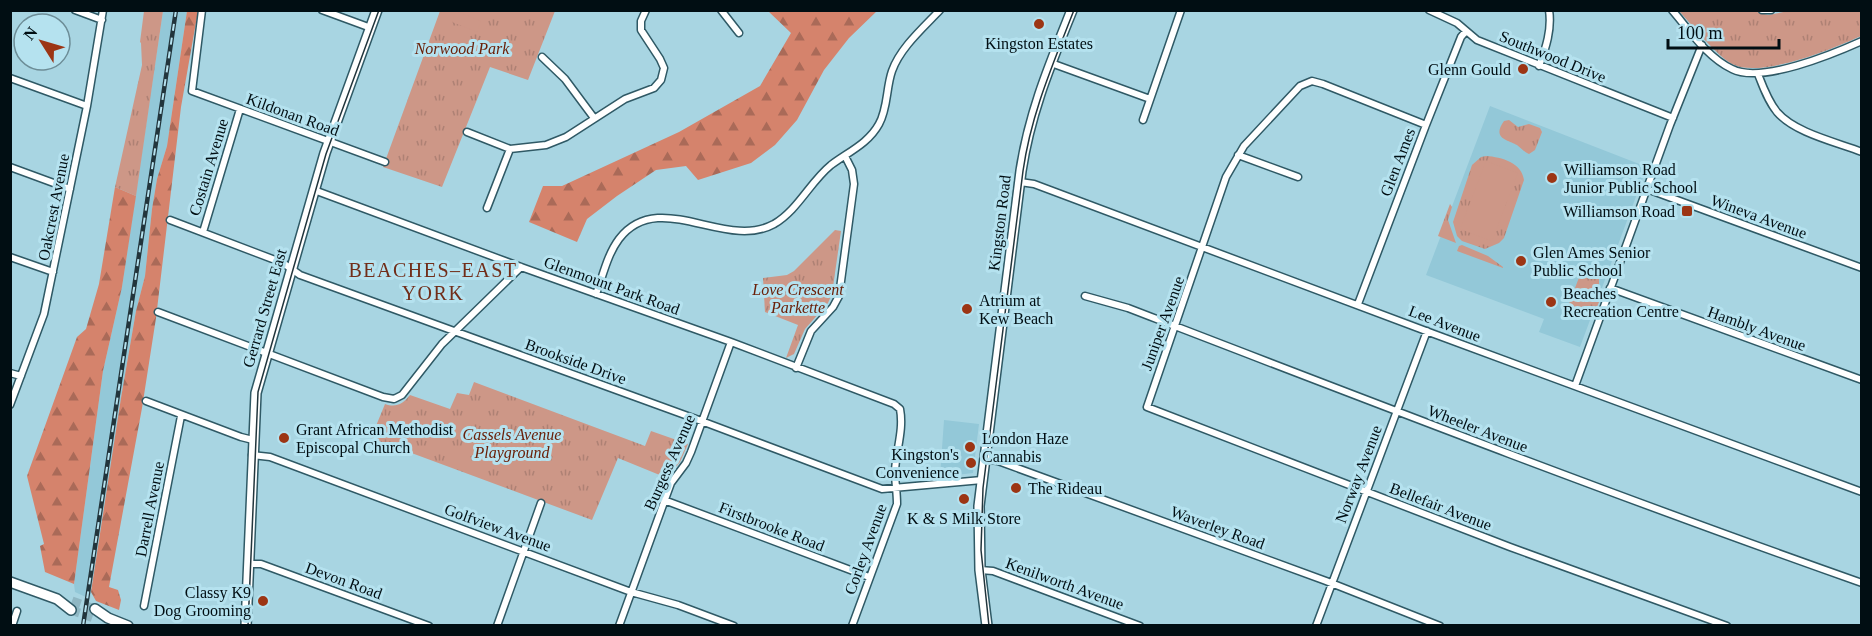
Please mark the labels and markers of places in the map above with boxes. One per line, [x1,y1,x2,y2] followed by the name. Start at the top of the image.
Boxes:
[1032,17,1046,31] marker: Kingston Estates
[985,35,1093,53] place label: Kingston Estates
[1428,61,1511,78] place label: Glenn Gould
[1516,62,1530,76] marker: Glenn Gould
[1564,161,1698,196] place label: Williamson Road Junior Public School
[1545,171,1559,185] marker: Williamson Road Junior Public School
[1563,203,1675,220] place label: Williamson Road
[1680,204,1694,218] marker: Williamson Road
[1533,244,1651,279] place label: Glen Ames Senior Public School
[1514,254,1528,268] marker: Glen Ames Senior Public School
[1563,285,1679,320] place label: Beaches Recreation Centre
[979,292,1053,327] place label: Atrium at Kew Beach
[1544,295,1558,309] marker: Beaches Recreation Centre
[960,302,974,316] marker: Atrium at Kew Beach
[296,421,454,457] place label: Grant African Methodist Episcopal Church
[982,430,1069,465] place label: London Haze Cannabis
[277,431,291,445] marker: Grant African Methodist Episcopal Church
[963,440,977,454] marker: London Haze Cannabis
[875,446,959,481] place label: Kingston's Convenience
[964,456,978,470] marker: Kingston's Convenience
[1028,480,1102,497] place label: The Rideau
[1009,481,1023,495] marker: The Rideau
[957,492,971,506] marker: K & S Milk Store
[907,510,1021,527] place label: K & S Milk Store
[154,584,251,620] place label: Classy K9 Dog Grooming
[256,594,270,608] marker: Classy K9 Dog Grooming

